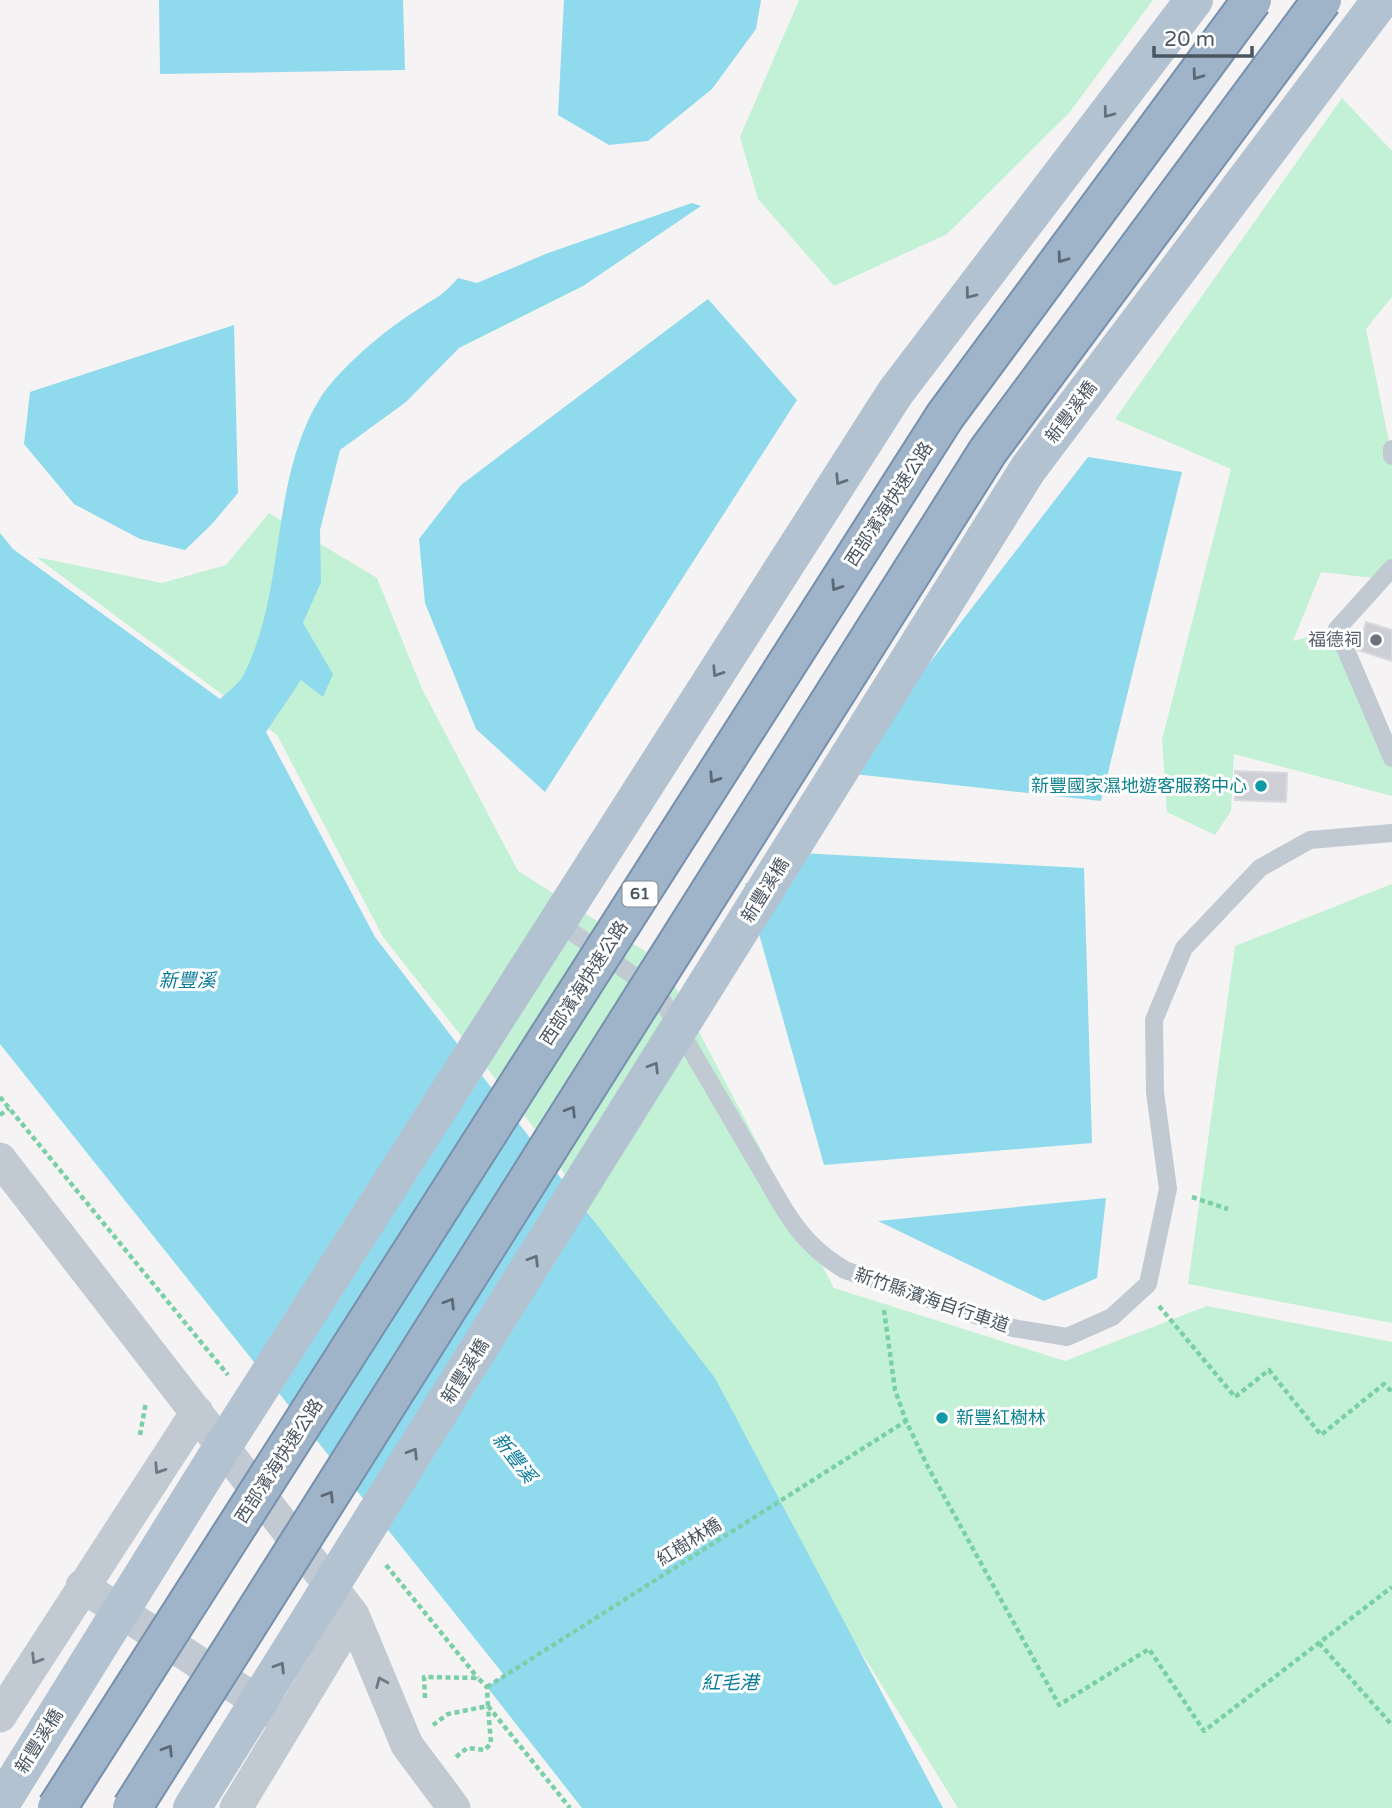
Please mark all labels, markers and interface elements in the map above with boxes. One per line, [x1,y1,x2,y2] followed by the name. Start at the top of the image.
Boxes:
[1154,14,1252,58] scale bar
[1164,27,1215,52] text: 20 m
[1193,67,1205,79] one-way arrow
[1104,105,1117,118] one-way arrow
[1058,250,1070,262] one-way arrow
[966,286,979,299] one-way arrow
[1041,377,1101,447] street label: 新豐溪橋
[841,438,937,570] street label: 西部濱海快速公路
[835,472,848,485] one-way arrow
[832,579,845,592] one-way arrow
[1308,629,1362,651] place label: 福德祠
[1368,632,1384,648] marker: 福德祠
[713,664,726,677] one-way arrow
[709,771,722,784] one-way arrow
[1031,775,1247,797] place label: 新豐國家濕地遊客服務中心
[1253,778,1269,794] marker: 新豐國家濕地遊客服務中心
[737,854,793,926] street label: 新豐溪橋
[622,881,658,906] road number: 61
[536,917,632,1049] street label: 西部濱海快速公路
[158,970,218,992] water label: 新豐溪
[646,1062,659,1075] one-way arrow
[563,1106,576,1119] one-way arrow
[525,1255,538,1268] one-way arrow
[852,1263,1012,1337] street label: 新竹縣濱海自行車道
[442,1298,455,1311] one-way arrow
[437,1335,493,1407] street label: 新豐溪橋
[231,1395,327,1527] street label: 西部濱海快速公路
[956,1407,1046,1429] place label: 新豐紅樹林
[934,1410,950,1426] marker: 新豐紅樹林
[488,1429,542,1490] water label: 新豐溪
[405,1448,418,1461] one-way arrow
[155,1461,168,1474] one-way arrow
[320,1490,333,1503] one-way arrow
[653,1514,725,1570] street label: 紅樹林橋
[31,1652,44,1665] one-way arrow
[271,1662,284,1675] one-way arrow
[701,1672,761,1694] water label: 紅毛港
[375,1676,389,1688] one-way arrow
[11,1705,67,1777] street label: 新豐溪橋
[159,1745,172,1758] one-way arrow

